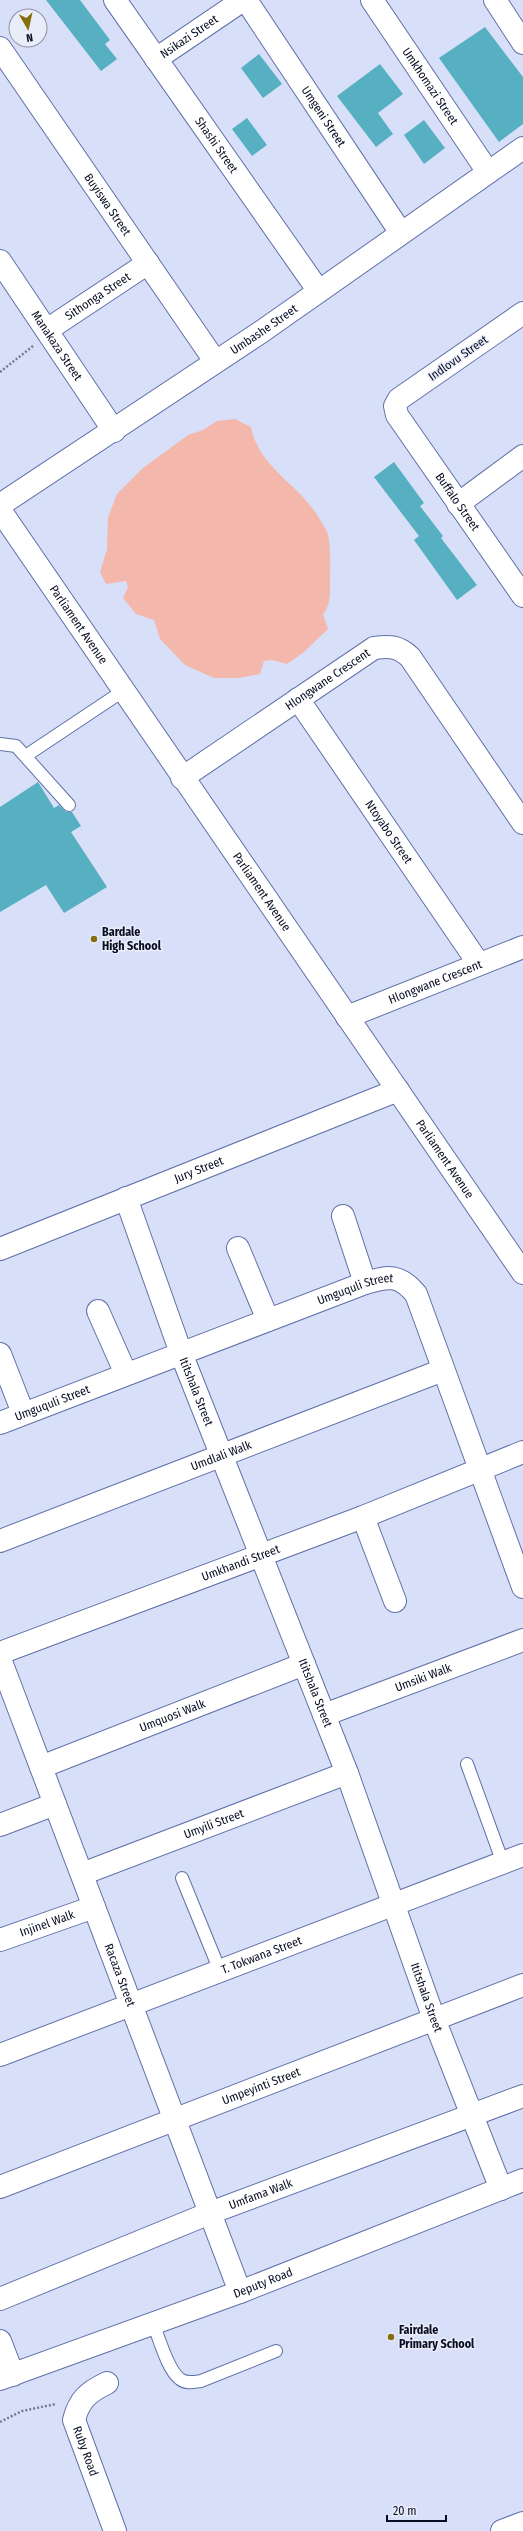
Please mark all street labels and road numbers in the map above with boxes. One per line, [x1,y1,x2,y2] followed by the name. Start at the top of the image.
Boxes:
[157,12,221,61] street label: Nsikazi Street
[399,45,461,127] street label: Umkhomazi Street
[298,84,349,149] street label: Umgeni Street
[192,114,241,176] street label: Shashi Street
[81,171,134,238] street label: Buyiswa Street
[62,270,133,323] street label: Sithonga Street
[228,302,300,357] street label: Umbashe Street
[28,308,85,383] street label: Manakaza Street
[426,332,490,384] street label: Indlovu Street
[432,470,483,534] street label: Buffalo Street
[47,583,110,667] street label: Parliament Avenue
[283,646,373,713] street label: Hlongwane Crescent
[362,798,415,866] street label: Ntoyabo Street
[230,850,294,934] street label: Parliament Avenue
[387,957,484,1007] street label: Hlongwane Crescent
[413,1117,477,1201] street label: Parliament Avenue
[172,1154,225,1186] street label: Jury Street
[315,1271,394,1308] street label: Umguquli Street
[176,1355,216,1428] street label: Ititshala Street
[13,1382,92,1424] street label: Umguquli Street
[189,1437,254,1474] street label: Umdlali Walk
[200,1542,282,1584] street label: Umkhandi Street
[295,1657,335,1729] street label: Ititshala Street
[393,1661,454,1695] street label: Umsiki Walk
[137,1696,208,1735] street label: Umquosi Walk
[182,1806,246,1842] street label: Umyili Street
[18,1907,77,1939] street label: Injinel Walk
[219,1933,304,1977] street label: T. Tokwana Street
[102,1942,138,2009] street label: Racaza Street
[408,1961,445,2034] street label: Ititshala Street
[220,2065,302,2108] street label: Umpeyinti Street
[227,2176,295,2212] street label: Umfama Walk
[231,2265,295,2301] street label: Deputy Road
[70,2424,101,2478] street label: Ruby Road

